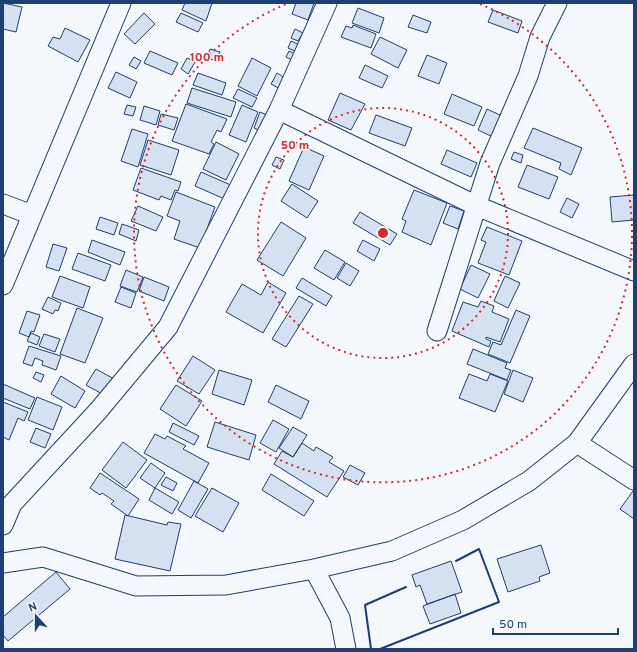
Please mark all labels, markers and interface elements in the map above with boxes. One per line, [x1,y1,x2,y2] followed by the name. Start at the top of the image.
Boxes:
[190,50,224,66] text: 100 m
[281,138,309,154] text: 50 m
[376,226,390,240] centre of rings
[16,596,56,636] north arrow
[27,600,39,616] text: N
[493,610,618,636] scale bar
[499,617,527,633] text: 50 m

